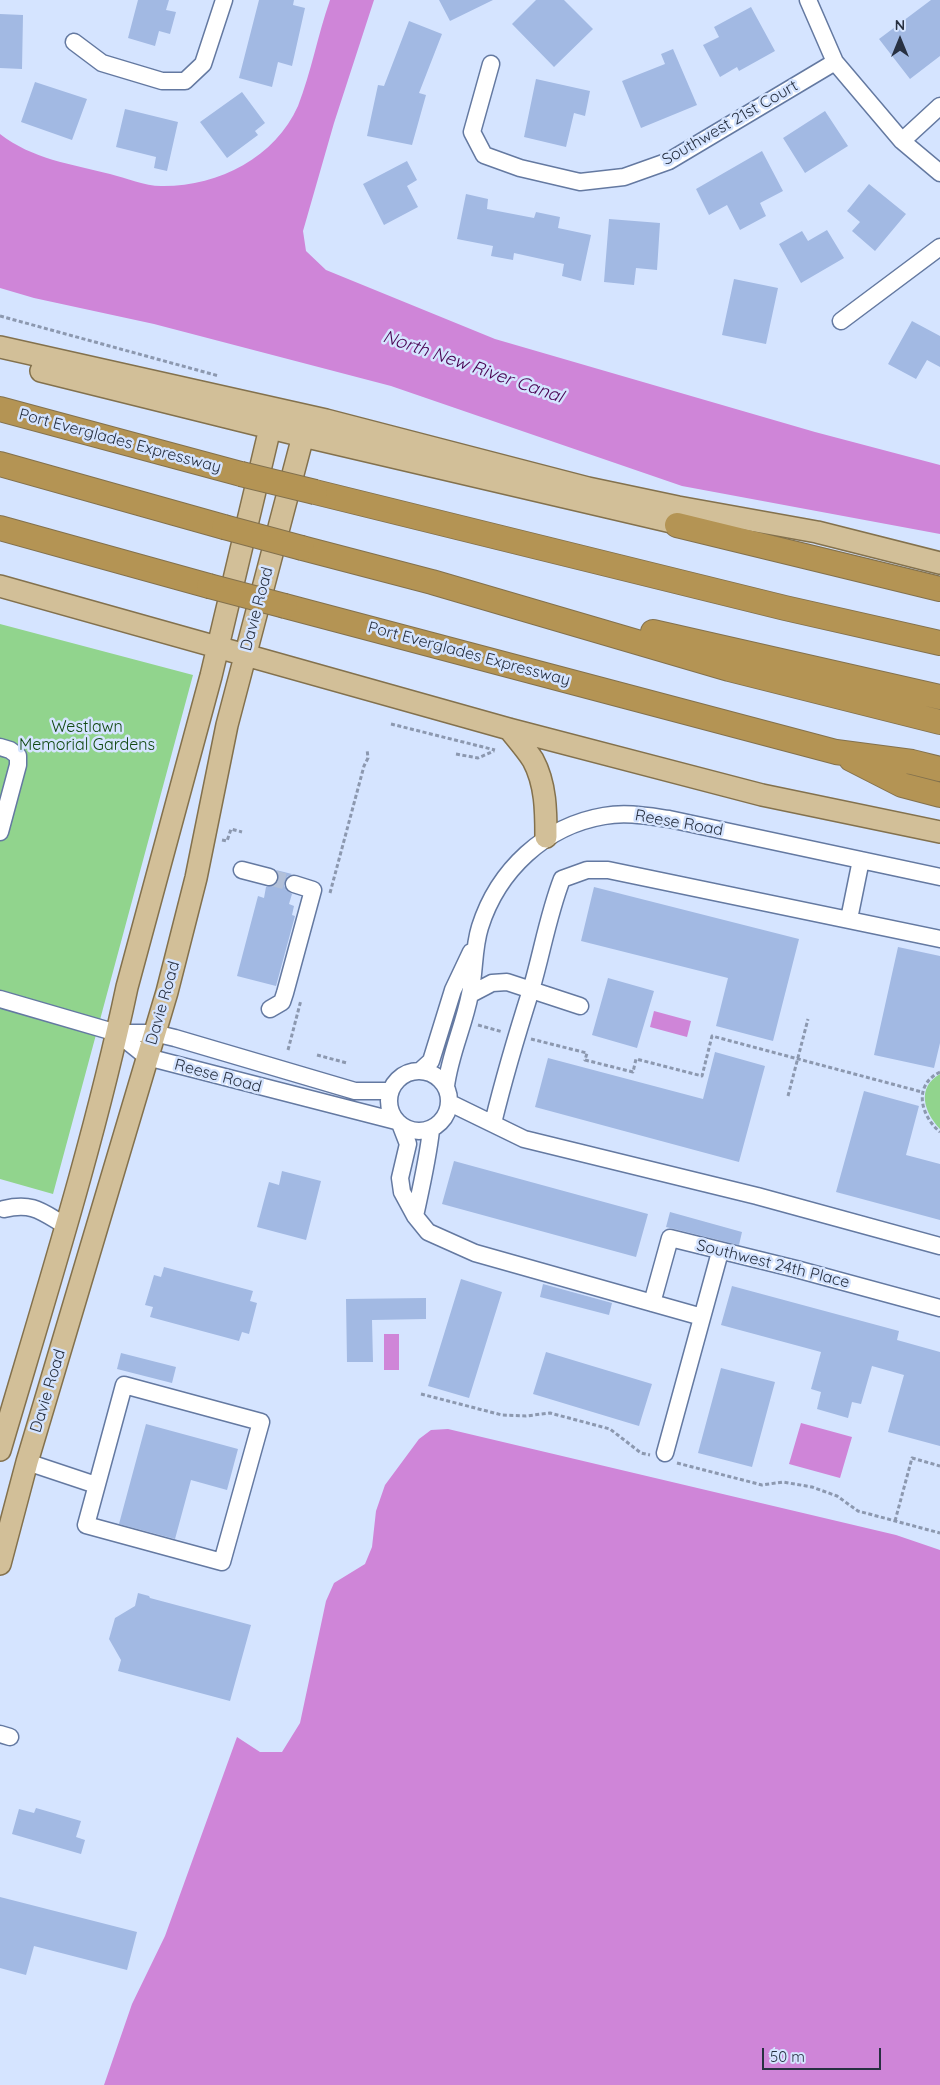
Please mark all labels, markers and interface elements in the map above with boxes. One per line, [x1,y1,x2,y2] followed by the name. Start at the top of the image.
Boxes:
[875,15,925,65] north arrow
[895,16,905,34] text: N
[659,76,801,170] street label: Southwest 21st Court
[380,326,566,408] water label: North New River Canal
[17,405,223,477] street label: Port Everglades Expressway
[237,565,277,653] street label: Davie Road
[366,618,572,690] street label: Port Everglades Expressway
[19,717,155,755] park label: Westlawn Memorial Gardens
[633,806,725,840] street label: Reese Road
[142,959,184,1047] street label: Davie Road
[172,1055,264,1097] street label: Reese Road
[695,1236,851,1292] street label: Southwest 24th Place
[26,1347,70,1435] street label: Davie Road
[765,2038,884,2070] scale bar
[770,2047,805,2066] text: 50 m

